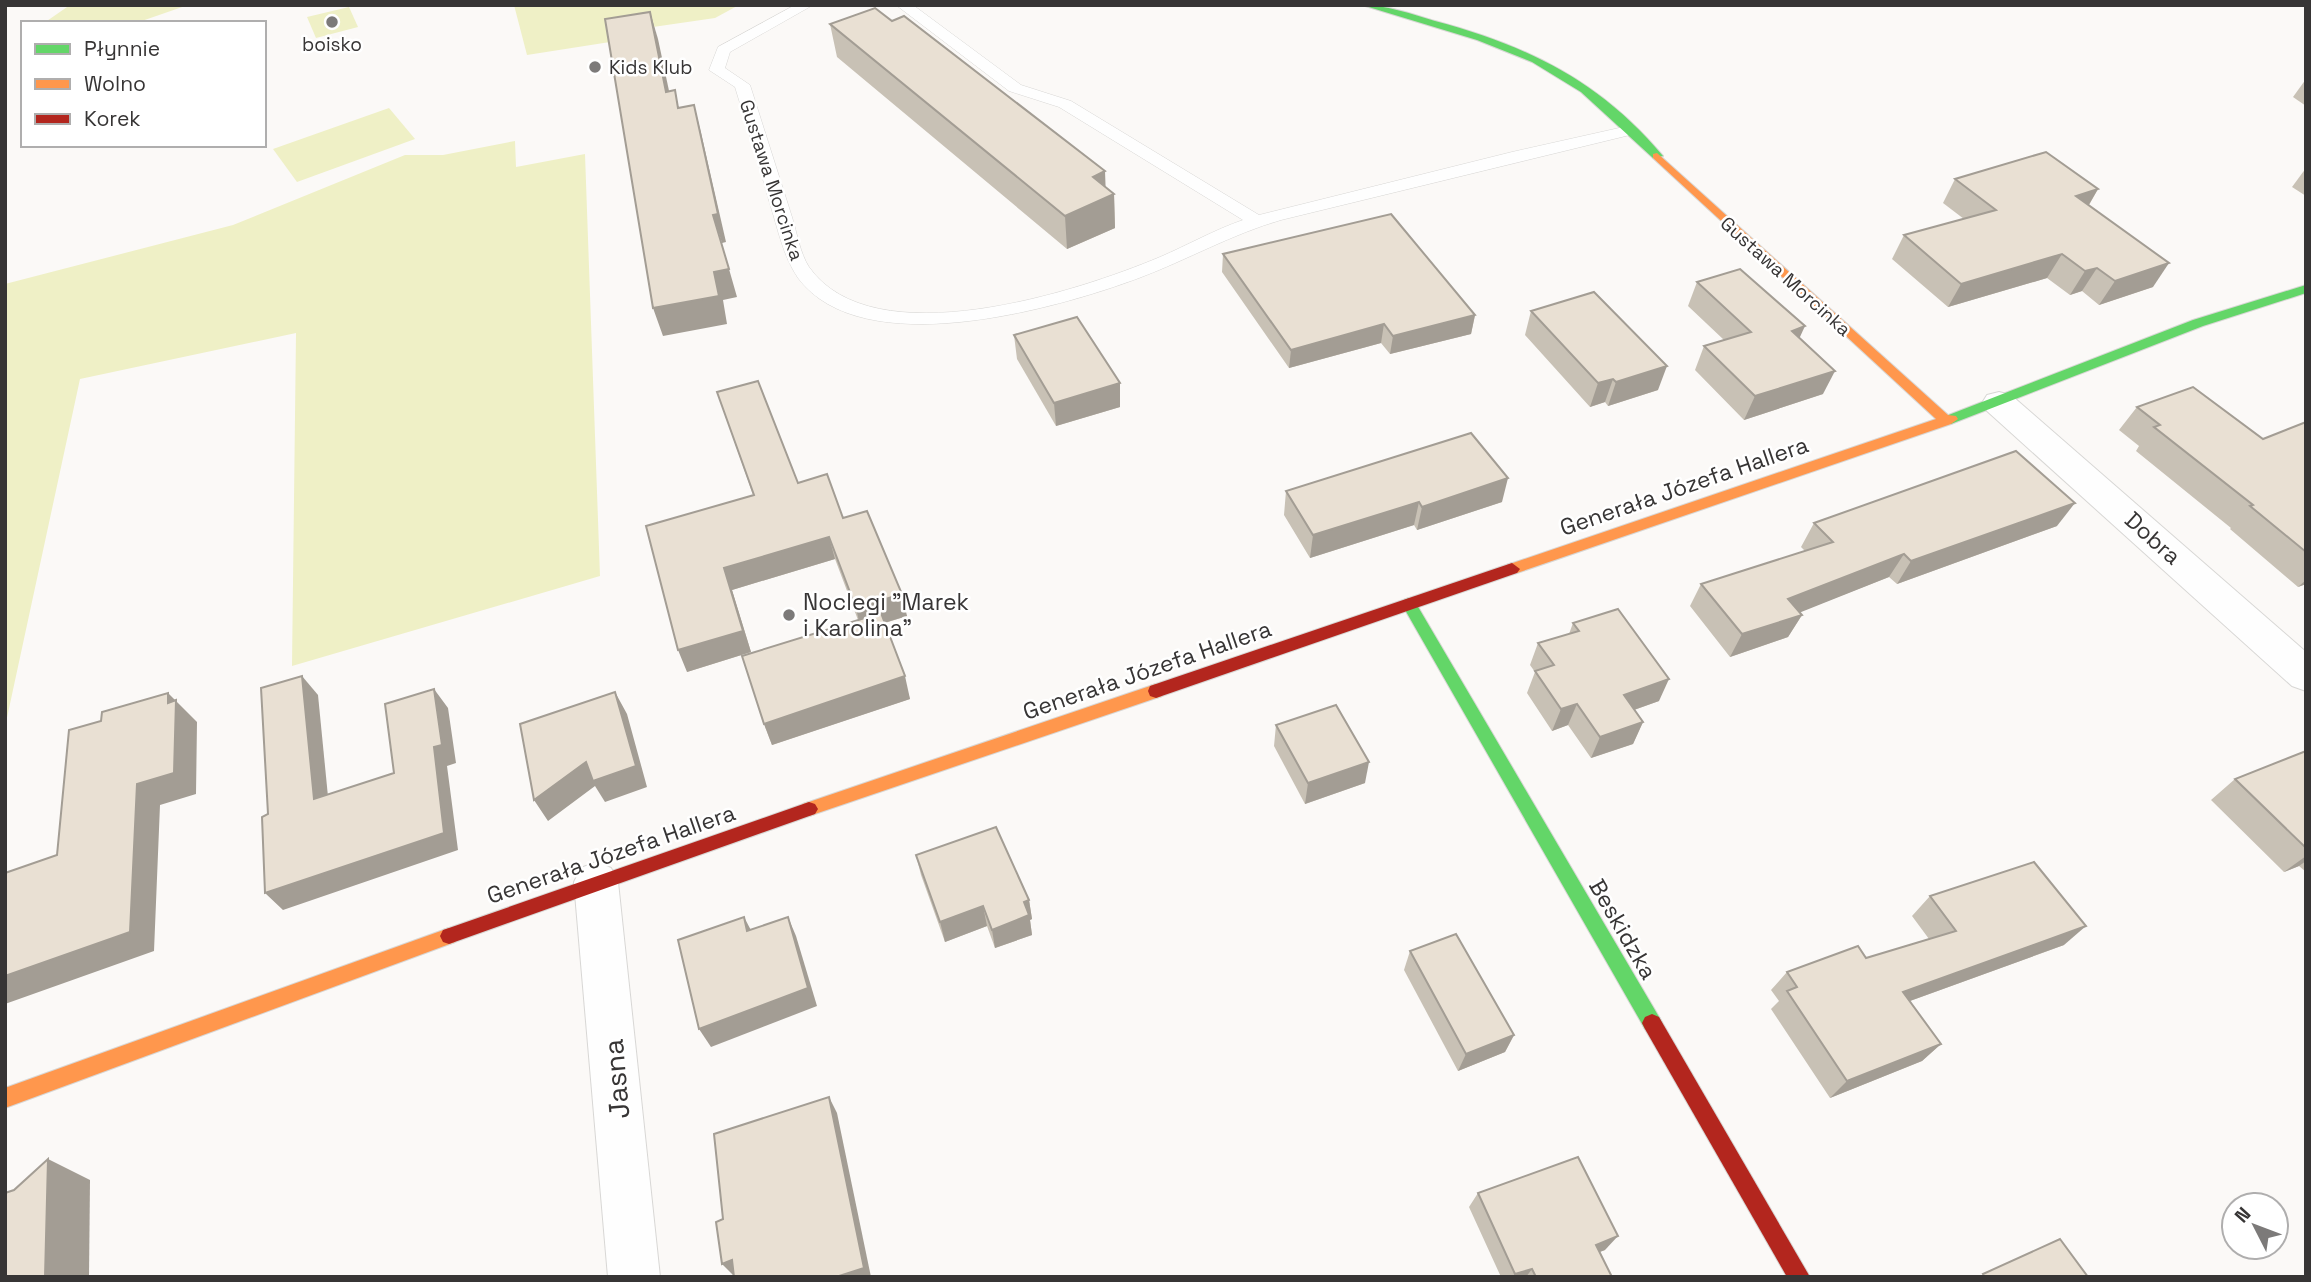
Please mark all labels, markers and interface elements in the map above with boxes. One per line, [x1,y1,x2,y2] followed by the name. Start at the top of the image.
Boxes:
[324,14,340,30] marker: boisko
[21,21,266,147] legend
[302,32,362,57] place label: boisko
[84,35,160,62] text: Płynnie
[609,55,693,80] place label: Kids Klub
[587,59,603,75] marker: Kids Klub
[84,70,146,97] text: Wolno
[734,96,809,264] street label: Gustawa Morcinka
[84,105,141,132] text: Korek
[1715,211,1856,342] street label: Gustawa Morcinka
[1556,429,1812,543] street label: Generała Józefa Hallera
[2119,505,2187,571] street label: Dobra
[803,587,969,643] place label: Noclegi "Marek i Karolina"
[781,607,797,623] marker: Noclegi "Marek i Karolina"
[1019,613,1275,727] street label: Generała Józefa Hallera
[483,797,739,911] street label: Generała Józefa Hallera
[1582,873,1664,985] street label: Beskidzka
[595,1038,637,1120] street label: Jasna
[2220,1191,2290,1261] north arrow
[2229,1202,2256,1228] text: N

